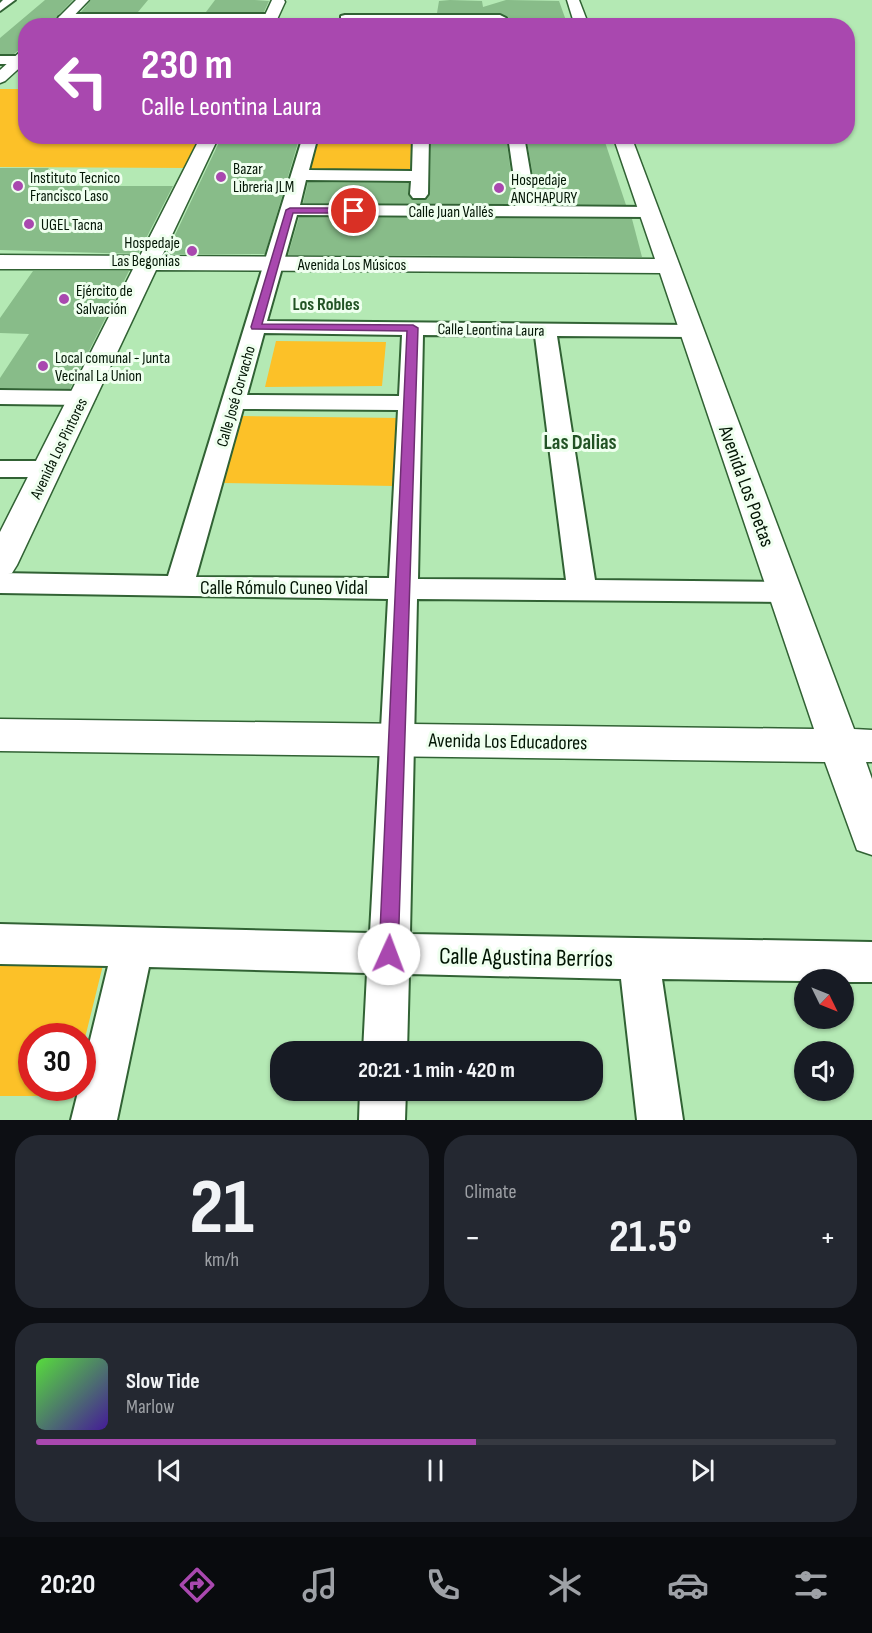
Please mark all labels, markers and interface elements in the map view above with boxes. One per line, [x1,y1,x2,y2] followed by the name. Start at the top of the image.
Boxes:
[141,40,233,91] text: 230 m
[42,42,120,120] icon: left
[141,91,322,123] text: Calle Leontina Laura
[233,160,294,197] place label: Bazar Libreria JLM
[30,169,120,206] place label: Instituto Tecnico Francisco Laso
[214,170,228,184] marker: Bazar Libreria JLM
[510,171,578,208] place label: Hospedaje ANCHAPURY
[11,179,25,193] marker: Instituto Tecnico Francisco Laso
[492,181,506,195] marker: Hospedaje ANCHAPURY
[328,185,379,236] pin
[337,194,370,227] icon: arrive
[408,203,494,222] street label: Calle Juan Vallés
[41,216,103,235] place label: UGEL Tacna
[22,217,36,231] marker: UGEL Tacna
[111,234,180,271] place label: Hospedaje Las Begonias
[185,244,199,258] marker: Hospedaje Las Begonias
[297,256,407,275] street label: Avenida Los Músicos
[76,282,133,319] place label: Ejército de Salvación
[57,292,71,306] marker: Ejército de Salvación
[292,294,360,315] district label: Los Robles
[437,320,545,341] street label: Calle Leontina Laura
[213,344,260,449] street label: Calle José Corvacho
[55,349,170,386] place label: Local comunal - Junta Vecinal La Union
[36,359,50,373] marker: Local comunal - Junta Vecinal La Union
[26,395,92,503] street label: Avenida Los Pintores
[713,422,779,550] street label: Avenida Los Poetas
[543,430,617,455] district label: Las Dalias
[200,576,368,600] street label: Calle Rómulo Cuneo Vidal
[427,729,588,755] street label: Avenida Los Educadores
[357,922,421,986] position arrow
[439,941,613,974] street label: Calle Agustina Berríos
[794,969,854,1029] north arrow
[794,969,854,1101] map controls
[18,1023,96,1101] speed limit sign: 30
[794,1041,854,1101] button: sound
[358,1057,515,1084] text: 20:21 · 1 min · 420 m
[189,1162,254,1255] text: 21
[465,1180,517,1204] text: Climate
[609,1210,692,1265] text: 21.5°
[465,1218,481,1258] text: −
[820,1218,836,1258] text: +
[204,1248,239,1272] text: km/h
[126,1368,200,1395] text: Slow Tide
[126,1395,174,1419] text: Marlow
[153,1454,186,1487] icon: previous
[419,1454,452,1487] icon: pause
[686,1454,719,1487] icon: next
[176,1564,218,1606] icon: directions
[299,1564,341,1606] icon: music
[422,1564,464,1606] icon: phone
[544,1564,586,1606] icon: climate
[667,1564,709,1606] icon: car
[790,1564,832,1606] icon: filters
[40,1569,95,1601] text: 20:20

